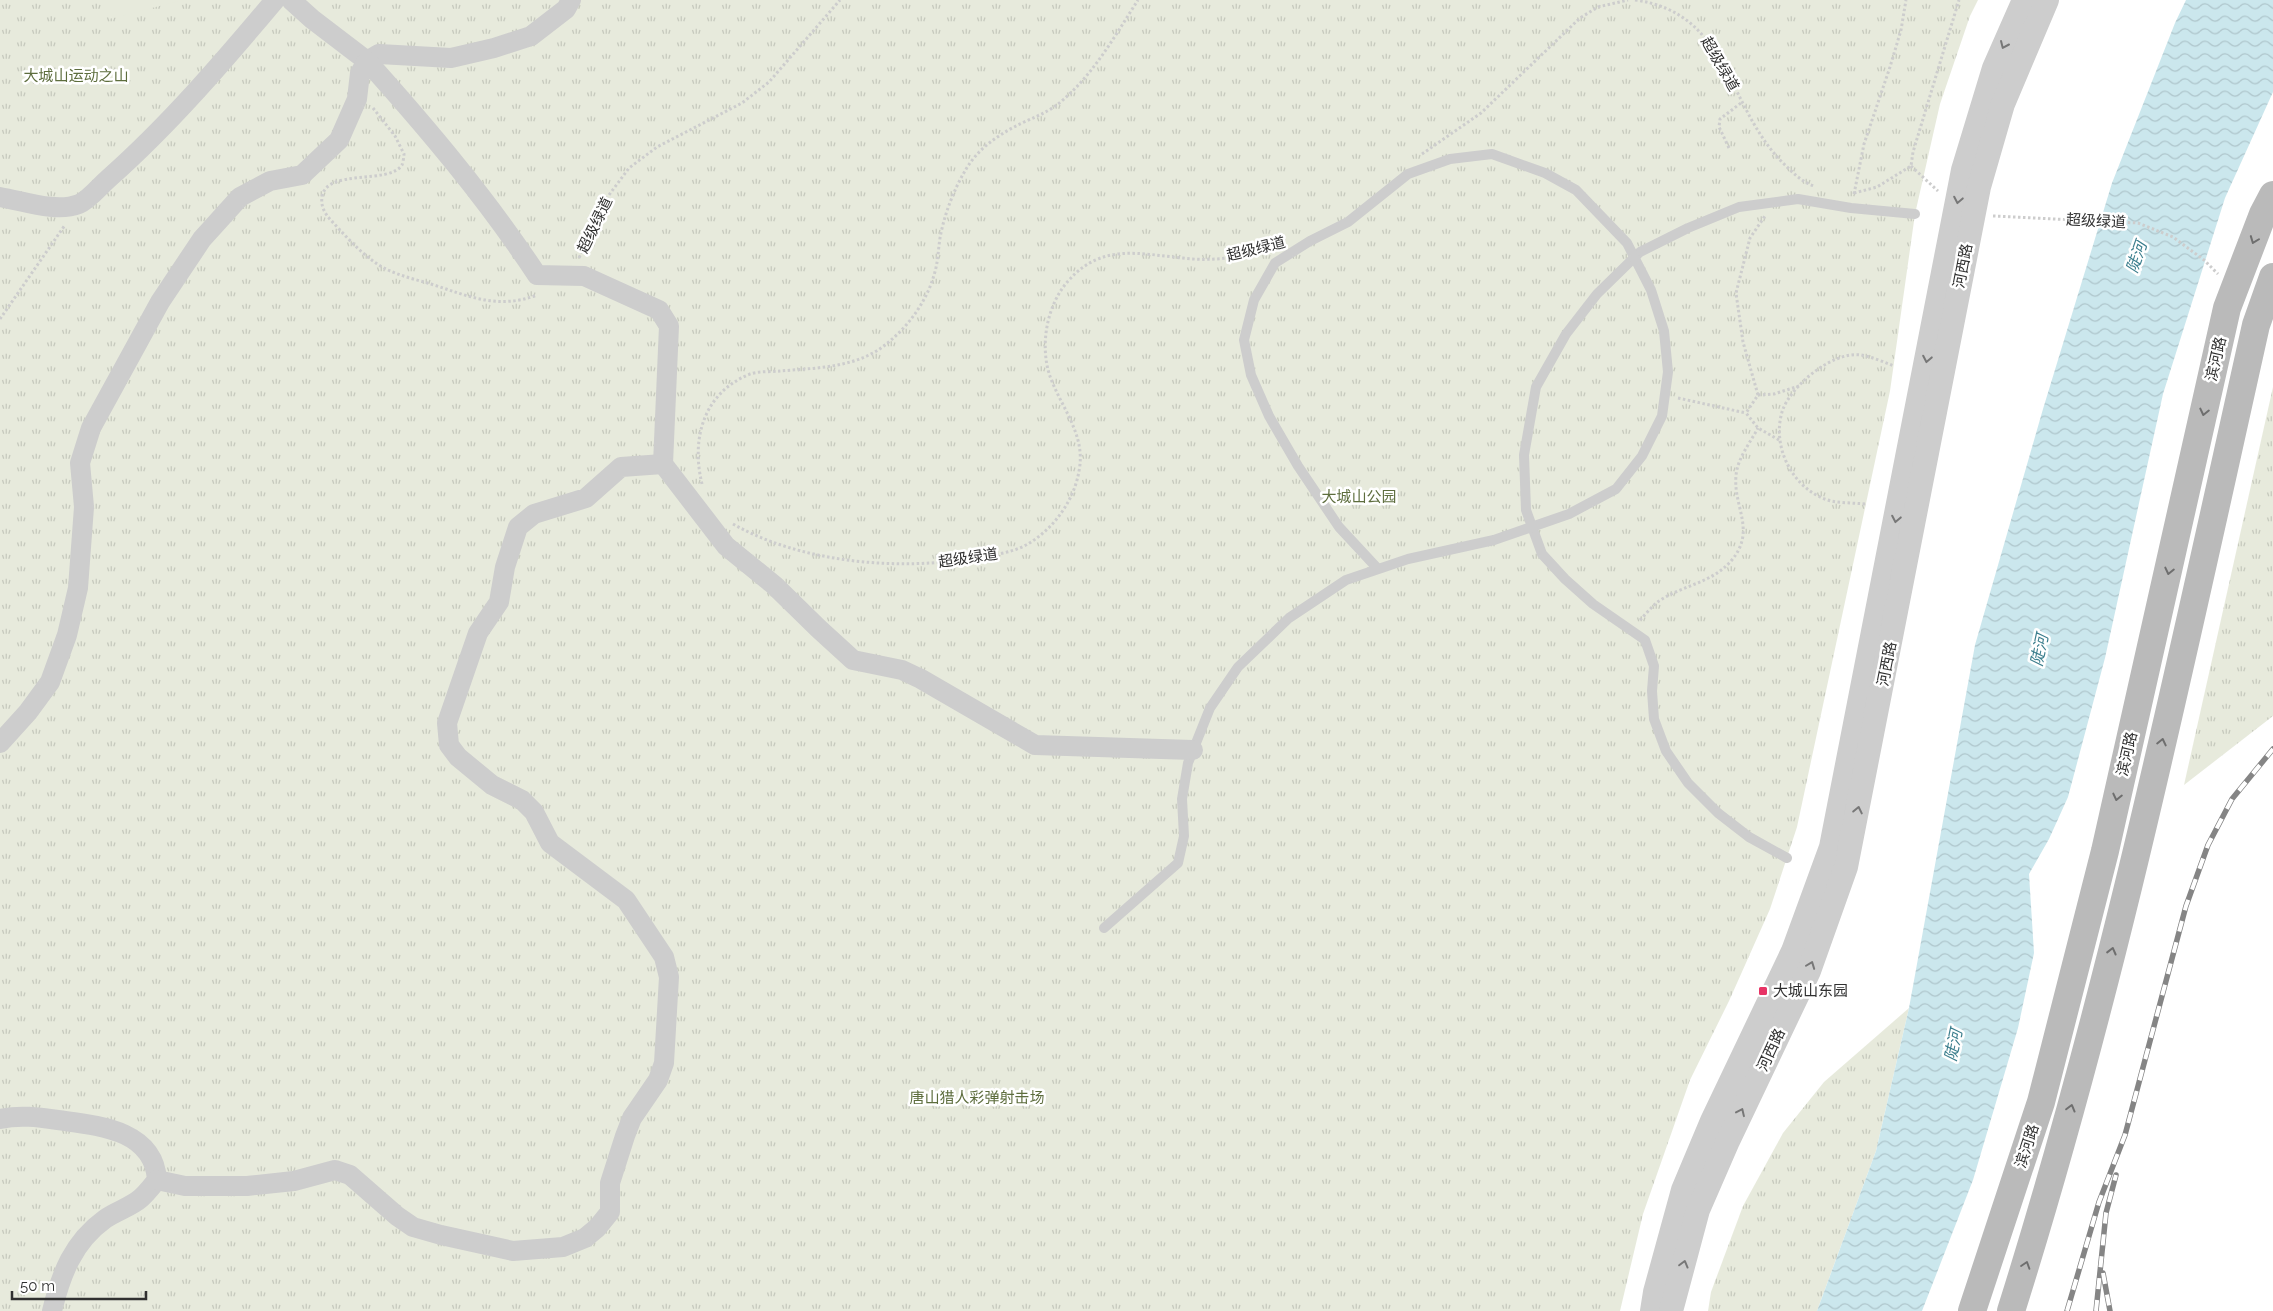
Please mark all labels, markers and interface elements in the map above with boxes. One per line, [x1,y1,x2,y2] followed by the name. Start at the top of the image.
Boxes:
[1697,34,1743,94] street label: 超级绿道
[2000,40,2011,49] one-way arrow
[23,67,129,85] park label: 大城山运动之山
[574,194,616,256] street label: 超级绿道
[1953,196,1963,204] one-way arrow
[2066,210,2126,232] street label: 超级绿道
[1225,233,1287,265] street label: 超级绿道
[2250,235,2260,243] one-way arrow
[2122,236,2152,275] water label: 陡河
[1950,242,1976,290] street label: 河西路
[2202,335,2230,383] street label: 滨河路
[1922,355,1932,364] one-way arrow
[2199,408,2210,417] one-way arrow
[1321,488,1397,506] park label: 大城山公园
[1891,515,1901,523] one-way arrow
[937,545,999,571] street label: 超级绿道
[2164,566,2175,575] one-way arrow
[2027,630,2053,668] water label: 陡河
[1874,640,1900,688] street label: 河西路
[2113,730,2141,778] street label: 滨河路
[2157,738,2167,747] one-way arrow
[2112,793,2123,802] one-way arrow
[1852,806,1862,815] one-way arrow
[2106,947,2117,956] one-way arrow
[1805,962,1815,970] one-way arrow
[1773,982,1848,1000] place label: 大城山东园
[1757,985,1769,997] marker: 大城山东园
[1941,1025,1967,1063] water label: 陡河
[1753,1026,1789,1074] street label: 河西路
[909,1089,1045,1107] park label: 唐山猎人彩弹射击场
[2065,1104,2076,1113] one-way arrow
[1735,1109,1745,1118] one-way arrow
[2011,1122,2043,1170] street label: 滨河路
[1678,1260,1688,1268] one-way arrow
[2020,1261,2030,1269] one-way arrow
[12,1268,146,1300] scale bar
[20,1277,55,1295] text: 50 m

